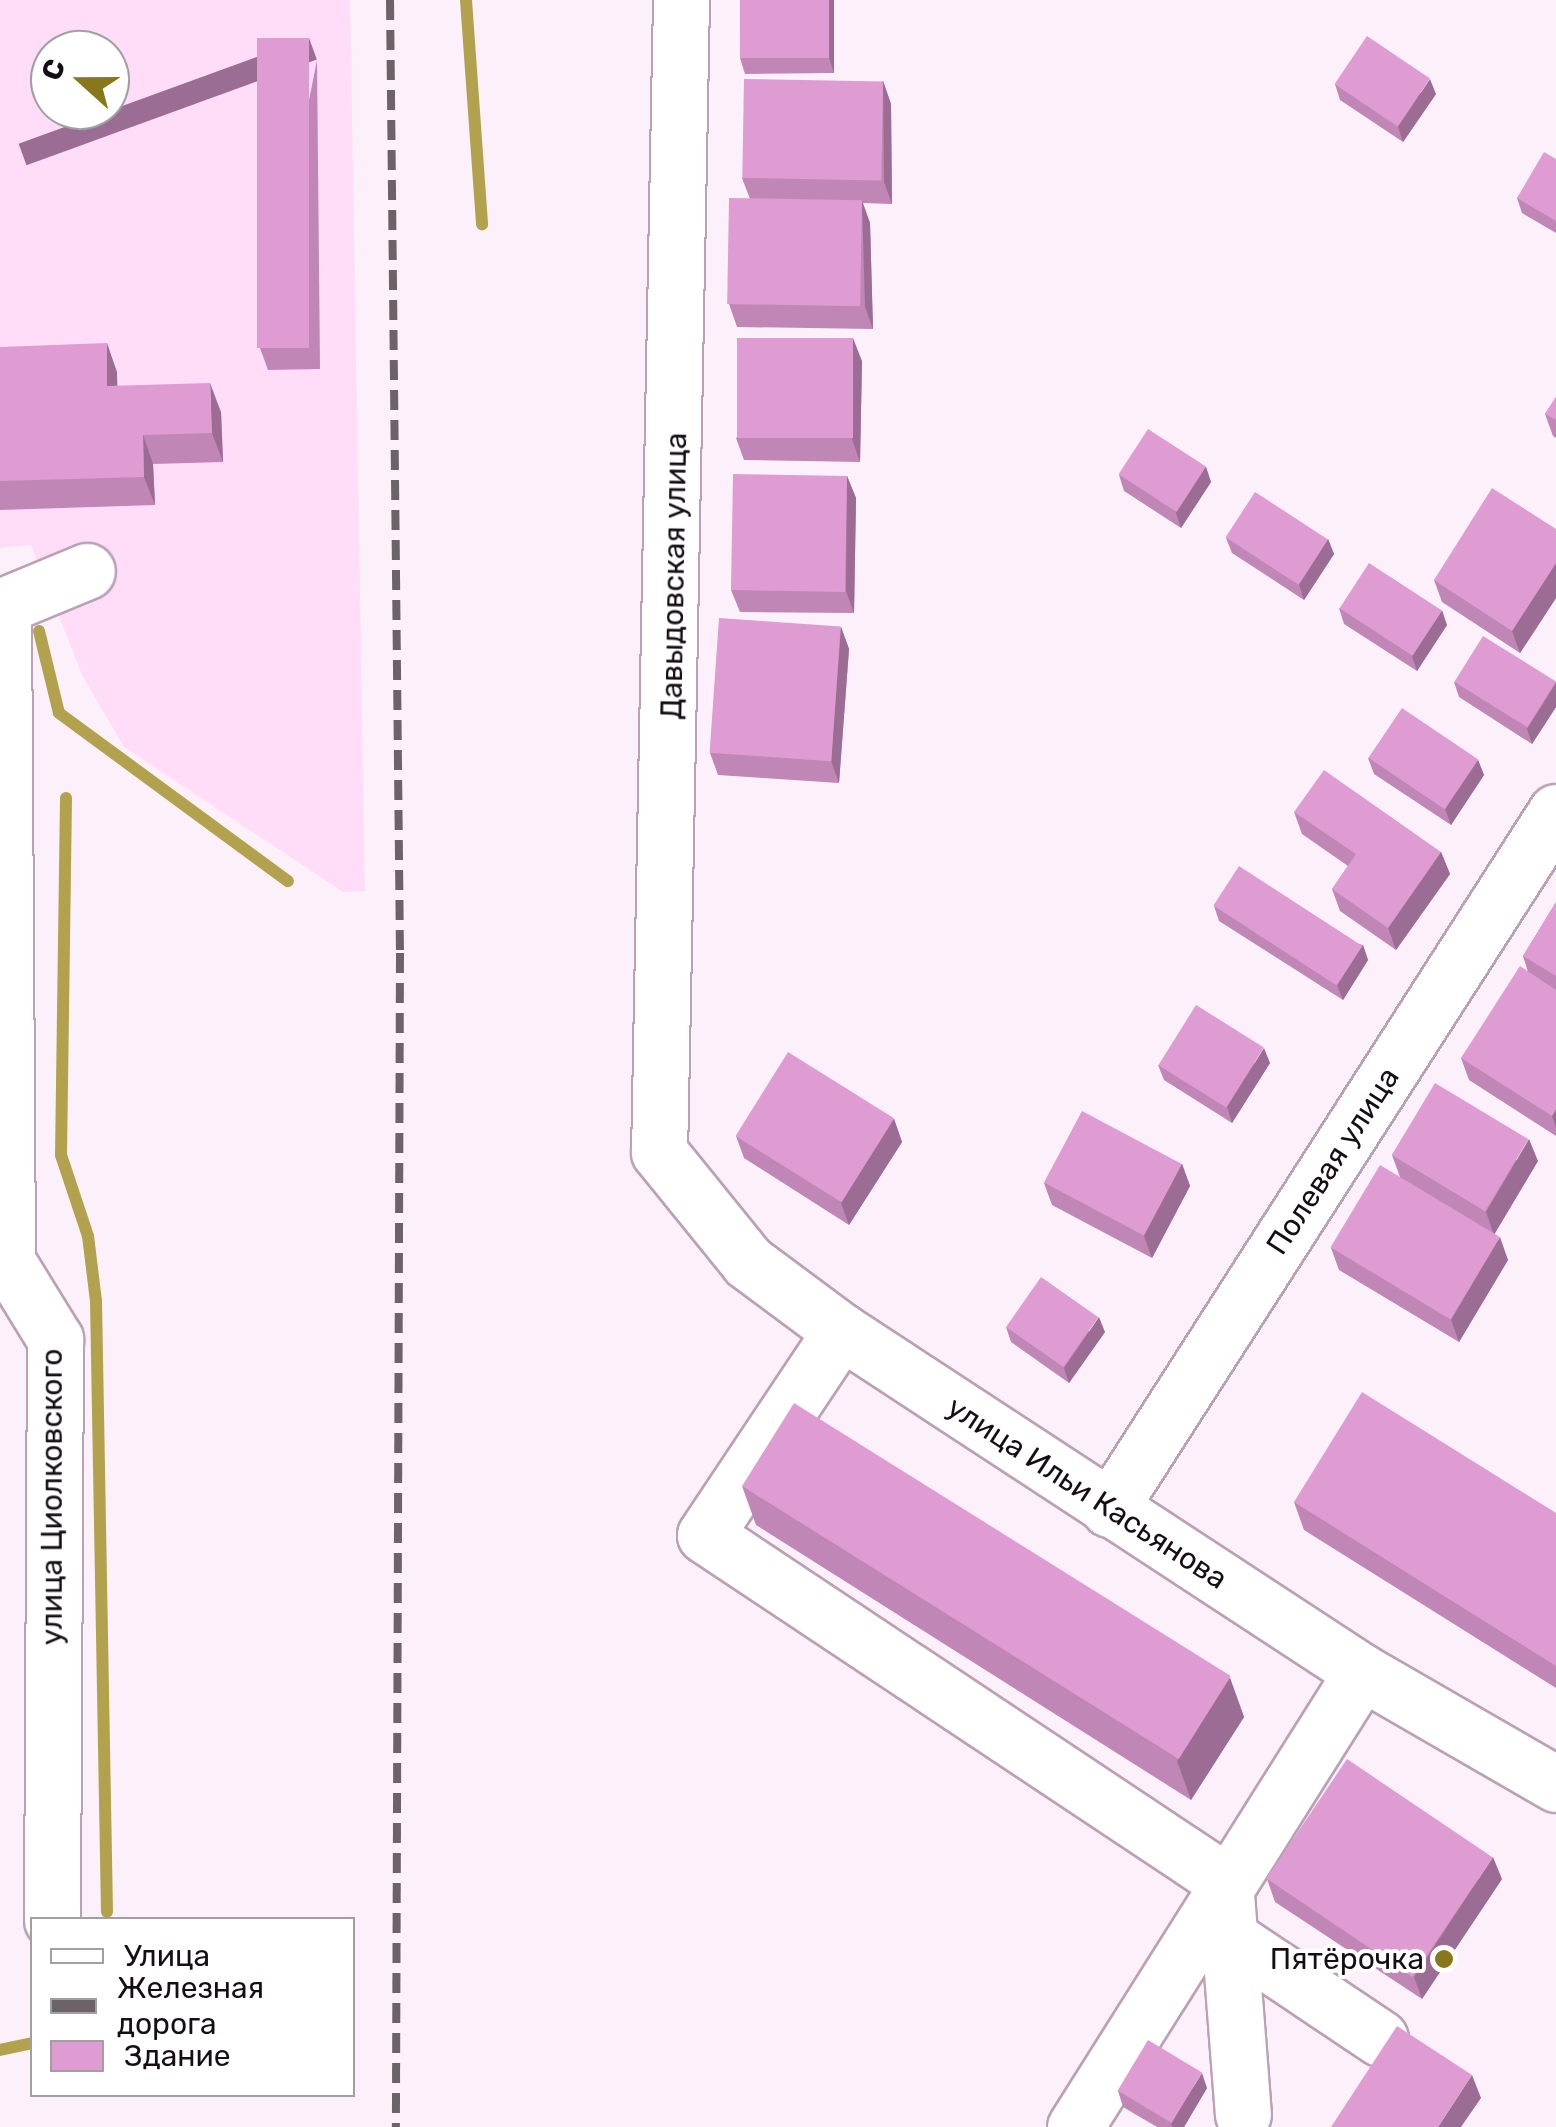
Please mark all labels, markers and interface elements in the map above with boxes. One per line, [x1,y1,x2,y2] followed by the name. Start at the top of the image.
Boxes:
[30,30,130,130] north arrow
[34,55,72,85] text: С
[653,432,695,720] street label: Давыдовская улица
[1259,1061,1407,1261] street label: Полевая улица
[34,1349,70,1645] street label: улица Циолковского
[940,1389,1234,1597] street label: улица Ильи Касьянова
[30,1917,355,2097] legend
[124,1938,210,1974] text: Улица
[1270,1941,1424,1977] place label: Пятёрочка
[1433,1948,1455,1970] marker: Пятёрочка
[117,1970,264,2042] text: Железная дорога
[124,2038,231,2074] text: Здание

